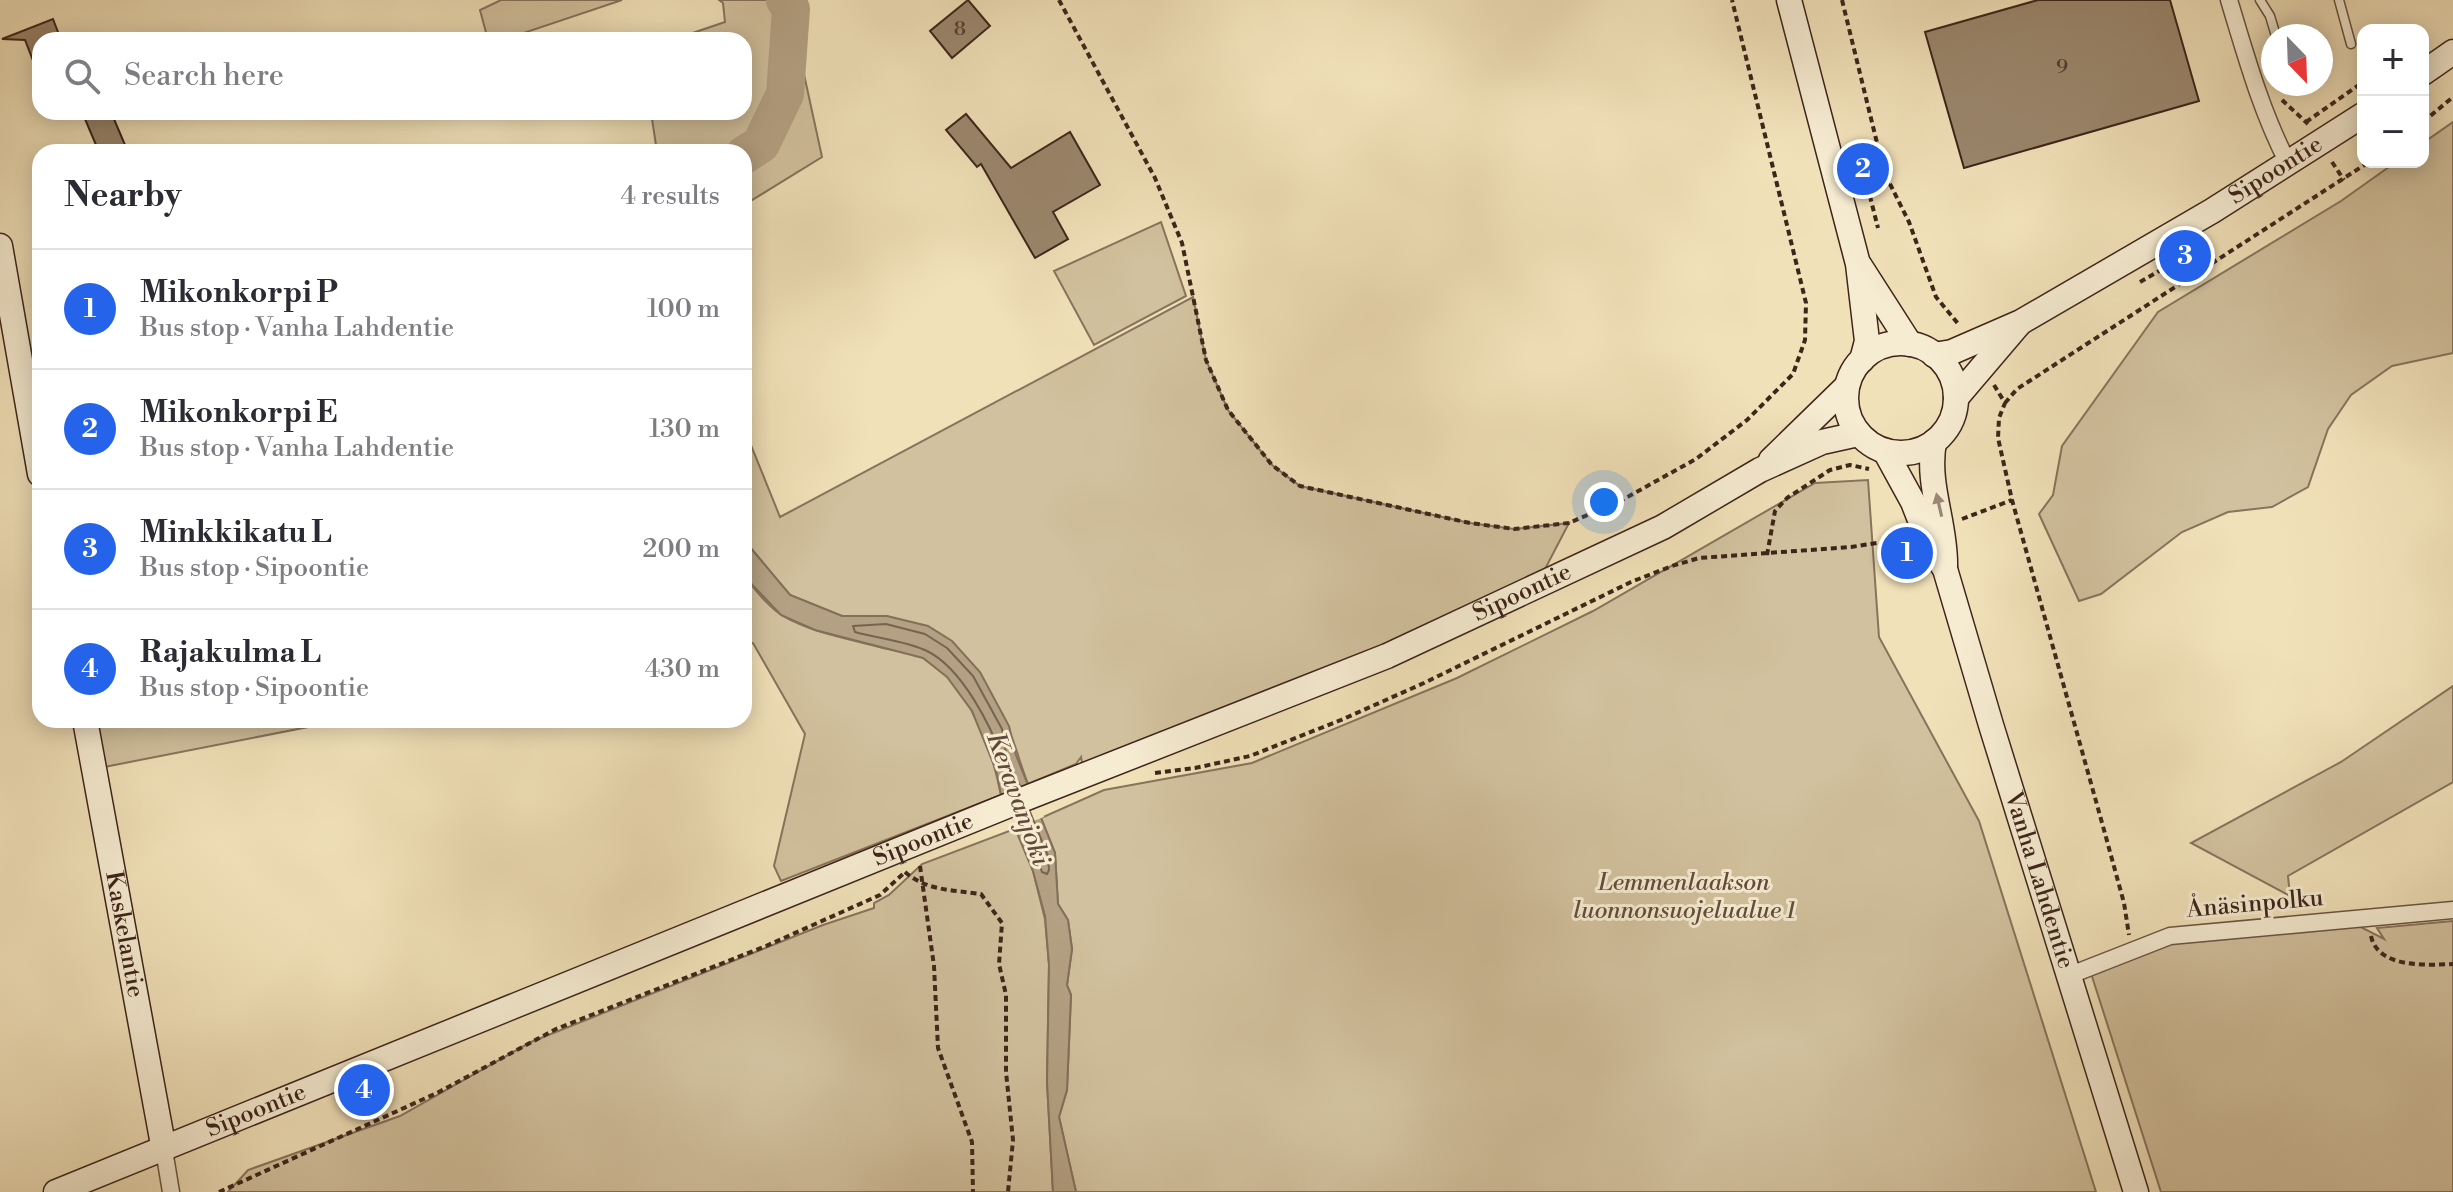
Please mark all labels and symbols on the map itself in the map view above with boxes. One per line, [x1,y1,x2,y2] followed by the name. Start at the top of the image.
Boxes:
[954,17,966,42] house number: 8
[2261,24,2333,96] north arrow
[2056,55,2068,80] house number: 9
[2223,129,2328,211] street label: Sipoontie
[1837,139,1889,199] pin: 2
[2159,226,2211,286] pin: 3
[1584,482,1624,522] your location
[1932,493,1944,518] one-way arrow
[1881,523,1933,583] pin: 1
[1468,557,1576,629] street label: Sipoontie
[979,728,1057,871] water label: Keravanjoki
[1997,787,2081,973] street label: Vanha Lahdentie
[869,806,978,874] street label: Sipoontie
[1573,868,1795,926] park label: Lemmenlaakson luonnonsuojelualue 1
[98,869,151,1000] street label: Kaskelantie
[2184,882,2325,925] street label: Ånäsinpolku
[338,1060,390,1120] pin: 4
[202,1077,311,1144] street label: Sipoontie

